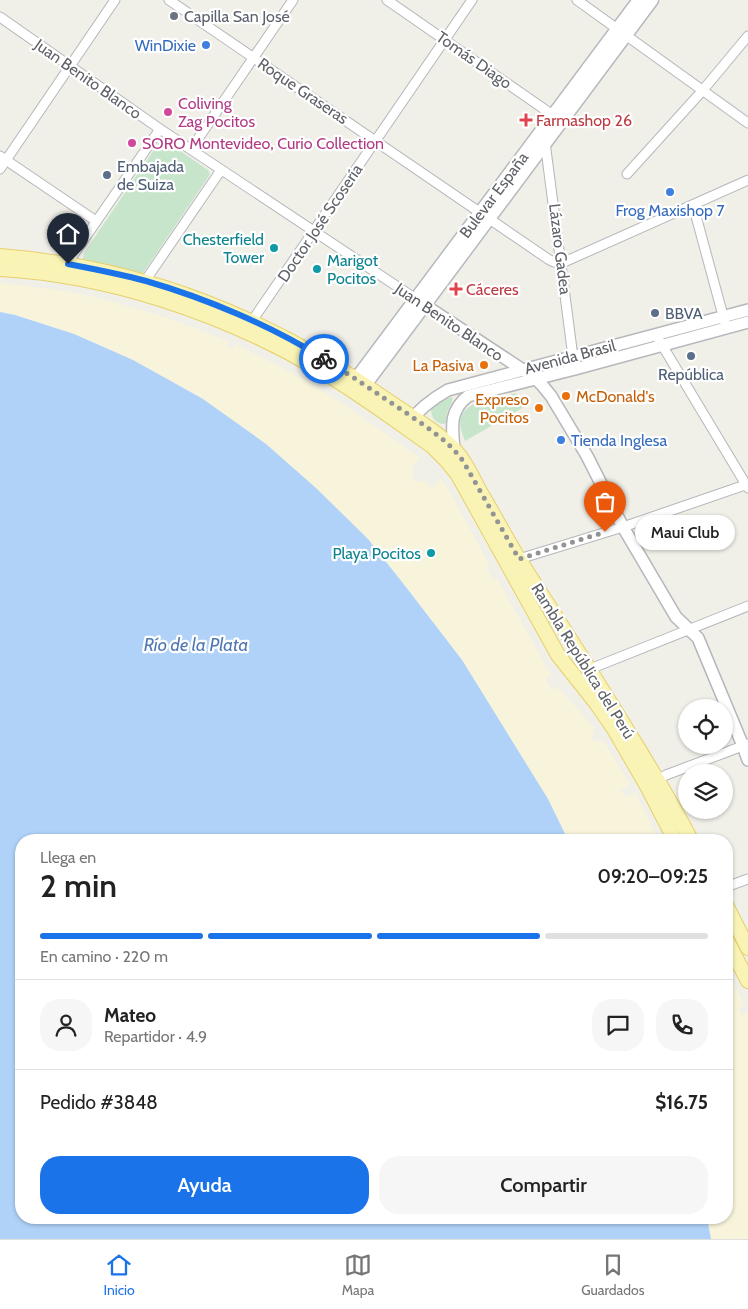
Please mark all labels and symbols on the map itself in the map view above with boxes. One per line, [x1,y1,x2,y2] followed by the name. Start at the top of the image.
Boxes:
[184,7,290,26] place label: Capilla San José
[168,10,180,22] marker: Capilla San José
[433,27,515,93] street label: Tomás Diago
[30,34,145,123] street label: Juan Benito Blanco
[135,36,196,55] place label: WinDixie
[200,39,212,51] marker: WinDixie
[254,54,352,128] street label: Roque Graseras
[178,94,255,131] place label: Coliving Zag Pocitos
[162,106,174,118] marker: Coliving Zag Pocitos
[536,111,632,130] place label: Farmashop 26
[520,114,532,126] marker: Farmashop 26
[142,134,384,153] place label: SORO Montevideo, Curio Collection
[126,137,138,149] marker: SORO Montevideo, Curio Collection
[456,148,533,242] street label: Bulevar España
[117,157,184,194] place label: Embajada de Suiza
[274,160,367,285] street label: Doctor José Scosería
[101,169,113,181] marker: Embajada de Suiza
[664,186,676,198] marker: Frog Maxishop 7
[615,201,725,220] place label: Frog Maxishop 7
[545,203,575,296] street label: Lázaro Gadea
[47,213,89,264] pin
[183,230,265,267] place label: Chesterfield Tower
[268,242,280,254] marker: Chesterfield Tower
[327,251,379,288] place label: Marigot Pocitos
[311,263,323,275] marker: Marigot Pocitos
[391,278,507,365] street label: Juan Benito Blanco
[466,280,519,299] place label: Cáceres
[450,283,462,295] marker: Cáceres
[665,304,703,323] place label: BBVA
[649,307,661,319] marker: BBVA
[299,334,349,384] courier
[522,336,618,378] street label: Avenida Brasil
[685,350,697,362] marker: República
[413,356,474,375] place label: La Pasiva
[478,359,490,371] marker: La Pasiva
[658,365,724,384] place label: República
[576,387,655,406] place label: McDonald's
[475,390,529,427] place label: Expreso Pocitos
[560,390,572,402] marker: McDonald's
[533,402,545,414] marker: Expreso Pocitos
[571,431,667,450] place label: Tienda Inglesa
[555,434,567,446] marker: Tienda Inglesa
[584,481,626,532] pin
[635,514,735,550] callout: Maui Club
[332,544,421,563] place label: Playa Pocitos
[425,547,437,559] marker: Playa Pocitos
[527,580,639,742] street label: Rambla República del Perú
[144,634,248,656] water label: Río de la Plata

